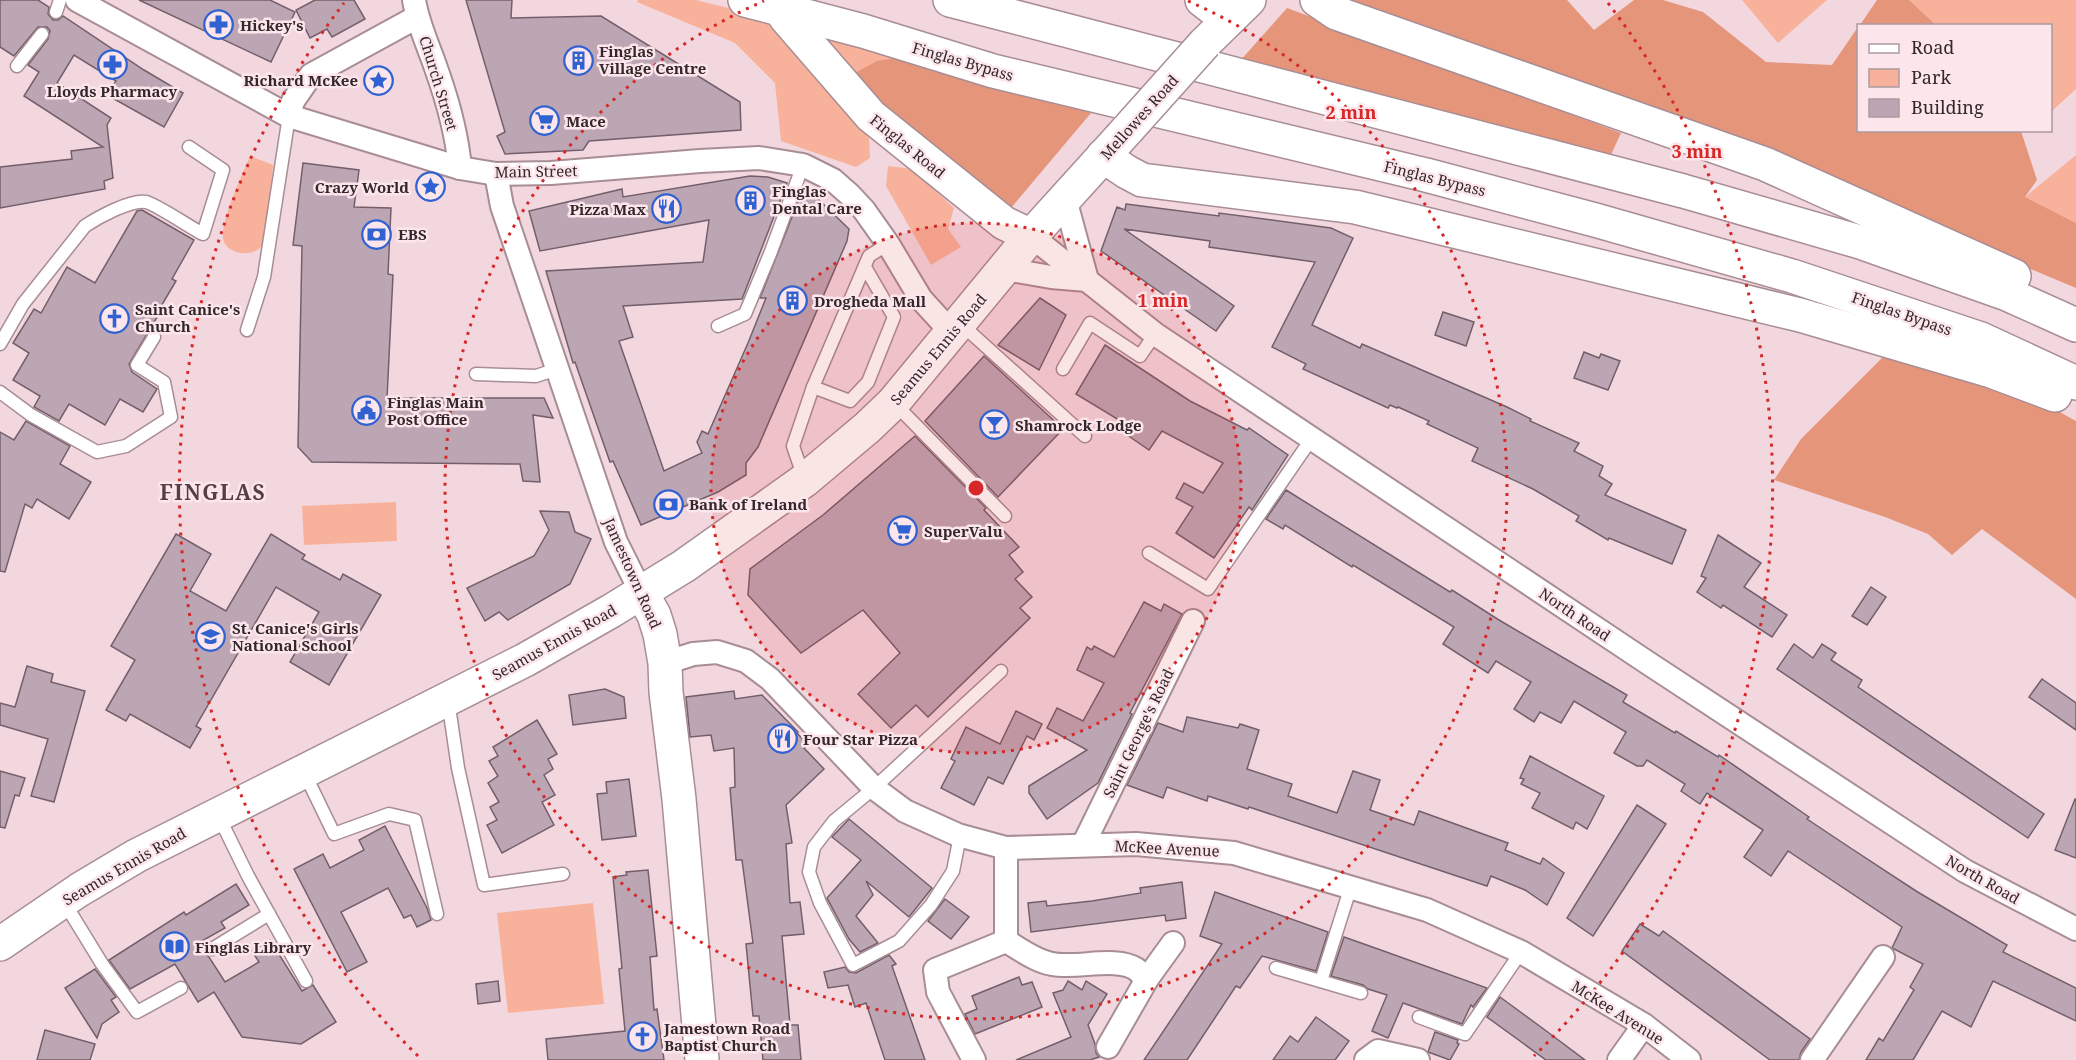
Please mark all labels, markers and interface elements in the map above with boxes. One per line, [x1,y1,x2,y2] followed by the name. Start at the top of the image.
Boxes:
[203,9,235,41] pharmacy icon: Hickey's
[240,15,304,35] place label: Hickey's
[1857,24,2052,132] legend
[415,33,463,133] street label: Church Street
[1911,35,1954,59] text: Road
[910,37,1016,85] street label: Finglas Bypass
[599,41,706,78] place label: Finglas Village Centre
[562,44,594,76] building icon: Finglas Village Centre
[96,48,128,80] pharmacy icon: Lloyds Pharmacy
[363,64,395,96] place icon: Richard McKee
[1911,65,1951,89] text: Park
[244,70,358,90] place label: Richard McKee
[1095,70,1183,164] street label: Mellowes Road
[47,81,177,101] place label: Lloyds Pharmacy
[1911,95,1984,119] text: Building
[1326,100,1376,124] text: 2 min
[529,105,561,137] supermarket icon: Mace
[866,109,950,183] street label: Finglas Road
[566,111,606,131] place label: Mace
[1672,139,1722,163] text: 3 min
[1382,156,1488,200] street label: Finglas Bypass
[494,160,578,182] street label: Main Street
[414,171,446,203] place icon: Crazy World
[315,177,409,197] place label: Crazy World
[772,181,862,218] place label: Finglas Dental Care
[735,184,767,216] building icon: Finglas Dental Care
[651,193,683,225] restaurant icon: Pizza Max
[569,199,646,219] place label: Pizza Max
[361,218,393,250] bank icon: EBS
[398,224,427,244] place label: EBS
[777,285,809,317] building icon: Drogheda Mall
[1849,287,1955,340] street label: Finglas Bypass
[1138,288,1188,312] text: 1 min
[886,289,990,409] street label: Seamus Ennis Road
[814,291,927,311] place label: Drogheda Mall
[135,299,240,336] place label: Saint Canice's Church
[98,302,130,334] church icon: Saint Canice's Church
[387,392,484,429] place label: Finglas Main Post Office
[350,395,382,427] public building icon: Finglas Main Post Office
[978,409,1010,441] bar icon: Shamrock Lodge
[1015,415,1142,435] place label: Shamrock Lodge
[160,478,266,506] district label: FINGLAS
[966,478,986,498] centre of rings
[652,488,684,520] bank icon: Bank of Ireland
[689,494,807,514] place label: Bank of Ireland
[599,513,666,632] street label: Jamestown Road
[887,515,919,547] supermarket icon: SuperValu
[924,521,1003,541] place label: SuperValu
[1535,583,1615,645] street label: North Road
[488,599,620,685] street label: Seamus Ennis Road
[232,618,359,655] place label: St. Canice's Girls National School
[195,621,227,653] school or university icon: St. Canice's Girls National School
[1098,665,1178,801] street label: Saint George's Road
[766,723,798,755] restaurant icon: Four Star Pizza
[803,729,918,749] place label: Four Star Pizza
[59,823,189,909] street label: Seamus Ennis Road
[1114,835,1220,861] street label: McKee Avenue
[1942,850,2024,908] street label: North Road
[158,931,190,963] library icon: Finglas Library
[195,937,312,957] place label: Finglas Library
[1568,976,1668,1048] street label: McKee Avenue
[663,1018,790,1055] place label: Jamestown Road Baptist Church
[627,1021,659,1053] church icon: Jamestown Road Baptist Church

